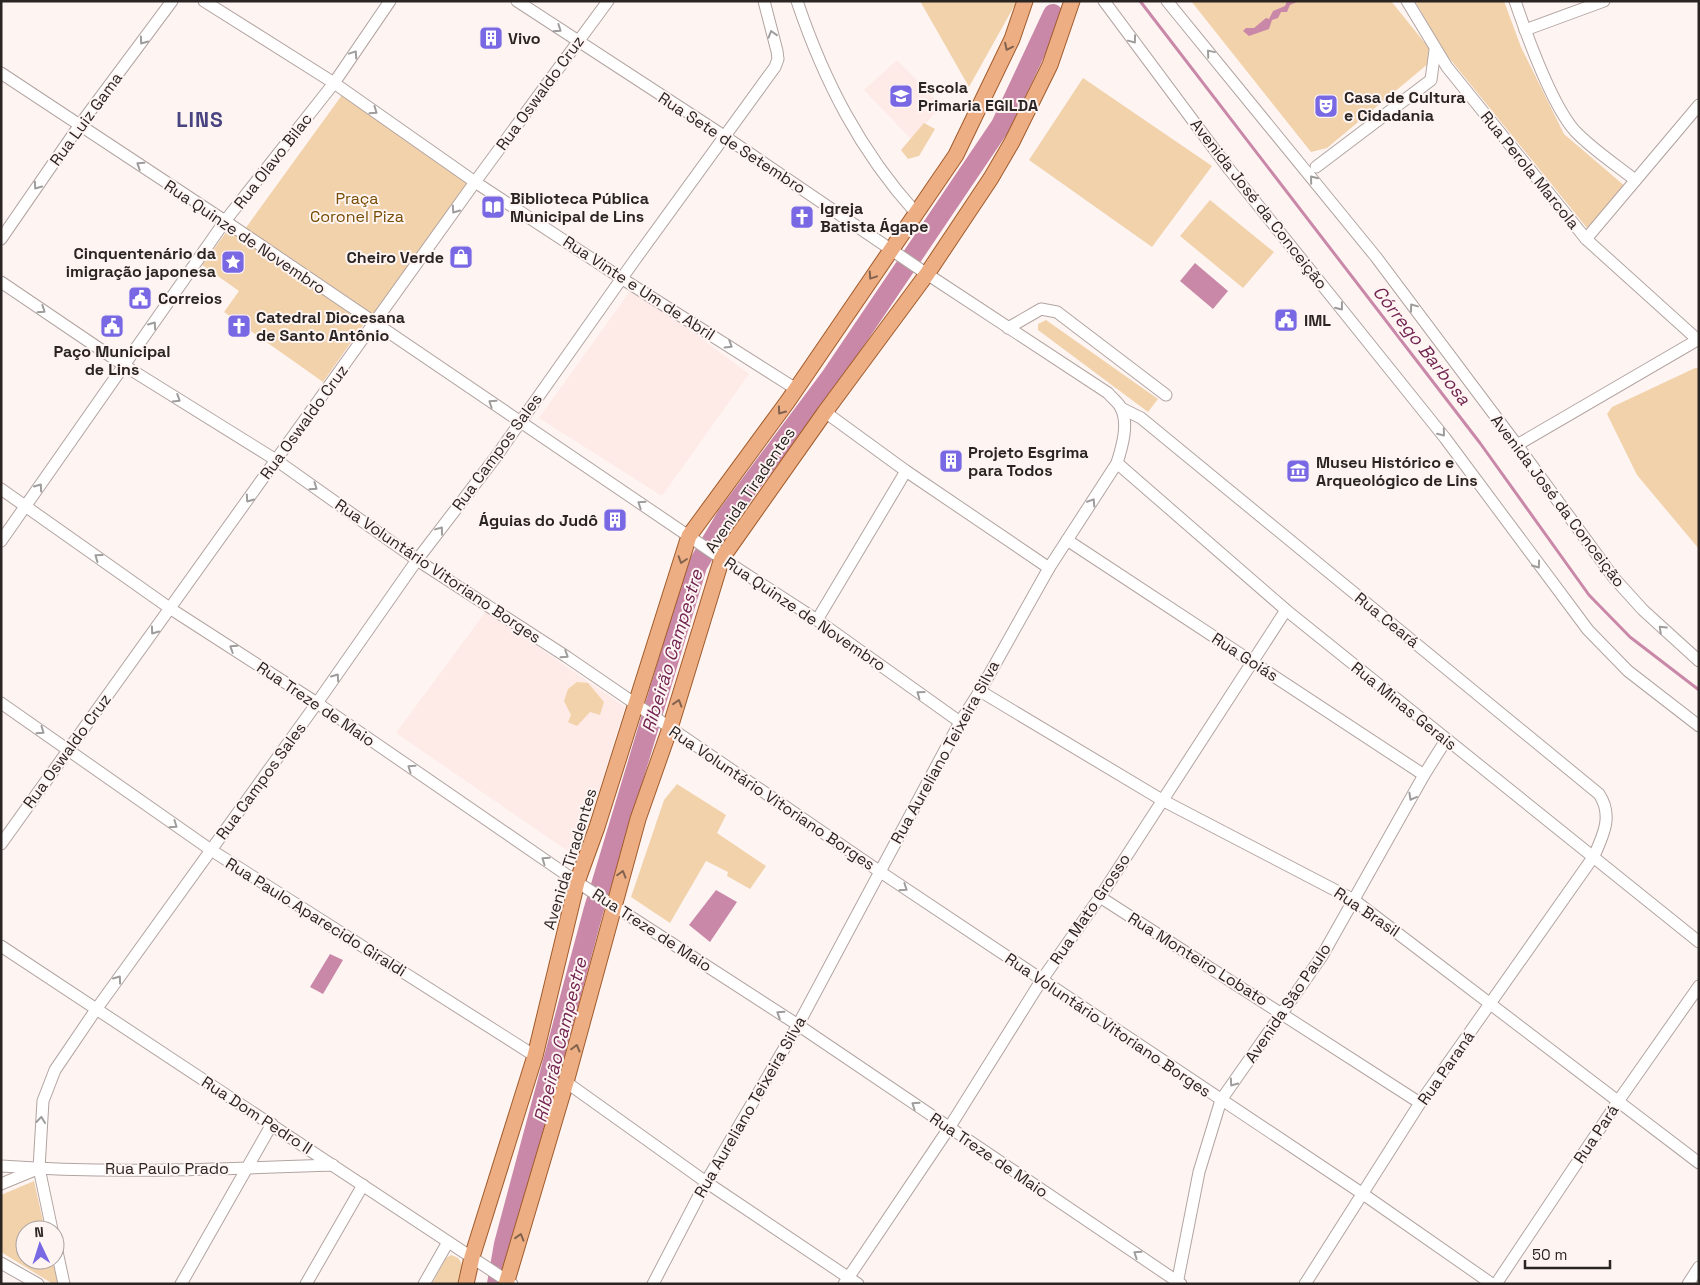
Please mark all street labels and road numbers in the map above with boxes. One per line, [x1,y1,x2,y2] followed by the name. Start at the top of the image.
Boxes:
[491,32,589,154] street label: Rua Oswaldo Cruz
[45,68,127,170] street label: Rua Luiz Gama
[654,87,810,199] street label: Rua Sete de Setembro
[1476,107,1584,233] street label: Rua Perola Marcola
[229,109,317,213] street label: Rua Olavo Bilac
[1186,114,1332,294] street label: Avenida José da Conceição
[160,175,330,299] street label: Rua Quinze de Novembro
[559,231,719,345] street label: Rua Vinte e Um de Abril
[255,361,353,483] street label: Rua Oswaldo Cruz
[447,389,547,515] street label: Rua Campos Sales
[1486,410,1630,592] street label: Avenida José da Conceição
[700,423,800,557] street label: Avenida Tiradentes
[331,494,545,648] street label: Rua Voluntário Vitoriano Borges
[720,552,890,676] street label: Rua Quinze de Novembro
[1350,588,1424,652] street label: Rua Ceará
[1208,628,1282,686] street label: Rua Goiás
[253,657,379,751] street label: Rua Treze de Maio
[886,657,1004,847] street label: Rua Aureliano Teixeira Silva
[1347,657,1461,755] street label: Rua Minas Gerais
[18,690,116,812] street label: Rua Oswaldo Cruz
[211,718,311,844] street label: Rua Campos Sales
[665,721,879,875] street label: Rua Voluntário Vitoriano Borges
[539,786,601,932] street label: Avenida Tiradentes
[1045,849,1135,969] street label: Rua Mato Grosso
[222,853,410,981] street label: Rua Paulo Aparecido Giraldi
[1330,882,1404,942] street label: Rua Brasil
[588,884,716,976] street label: Rua Treze de Maio
[1124,907,1272,1011] street label: Rua Monteiro Lobato
[1240,939,1336,1067] street label: Avenida São Paulo
[1001,948,1215,1102] street label: Rua Voluntário Vitoriano Borges
[689,1012,811,1202] street label: Rua Aureliano Teixeira Silva
[1413,1027,1479,1109] street label: Rua Paraná
[197,1071,317,1159] street label: Rua Dom Pedro II
[1569,1100,1623,1168] street label: Rua Pará
[926,1108,1052,1202] street label: Rua Treze de Maio
[105,1158,229,1179] street label: Rua Paulo Prado

